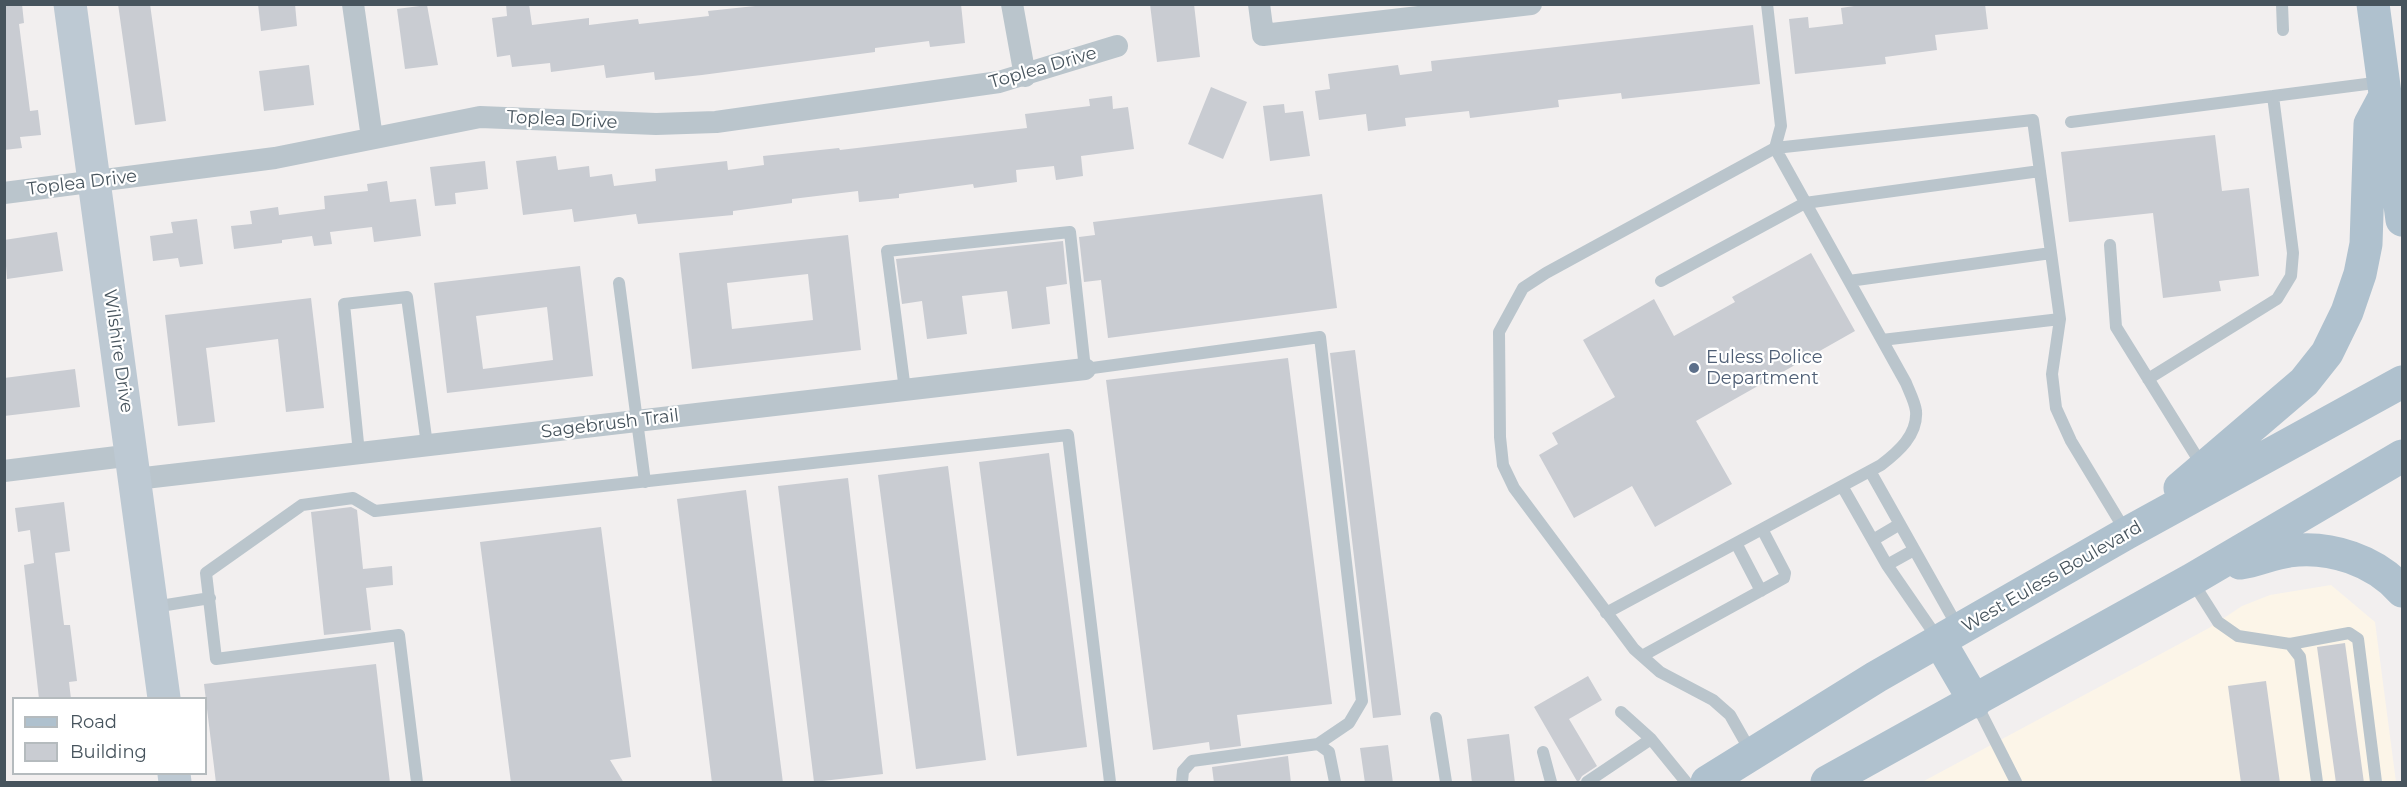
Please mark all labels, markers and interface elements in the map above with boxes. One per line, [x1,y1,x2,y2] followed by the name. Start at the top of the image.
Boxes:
[987,42,1099,94] street label: Toplea Drive
[506,106,618,134] street label: Toplea Drive
[26,166,138,200] street label: Toplea Drive
[99,288,137,414] street label: Wilshire Drive
[1706,347,1823,389] place label: Euless Police Department
[1687,361,1701,375] marker: Euless Police Department
[540,405,680,443] street label: Sagebrush Trail
[1958,517,2146,637] street label: West Euless Boulevard
[12,697,207,775] legend
[70,711,117,733] text: Road
[70,741,147,763] text: Building

